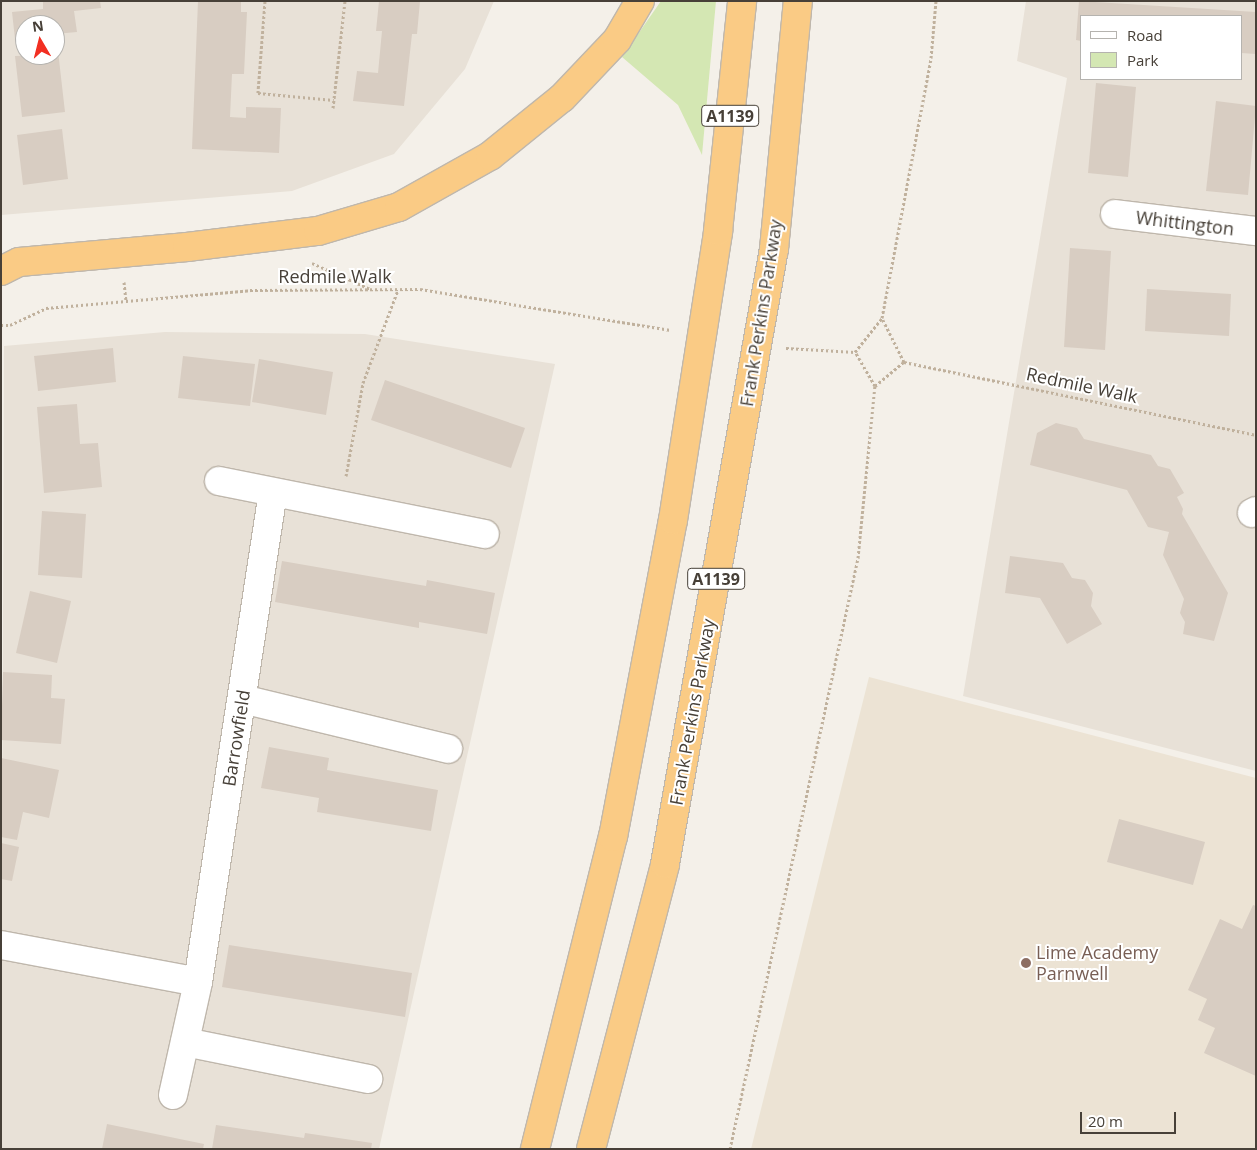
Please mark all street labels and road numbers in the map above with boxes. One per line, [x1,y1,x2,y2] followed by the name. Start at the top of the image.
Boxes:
[700,102,760,130] road number: A1139
[1135,206,1235,240] street label: Whittington
[736,218,786,408] street label: Frank Perkins Parkway
[278,265,392,287] street label: Redmile Walk
[1024,363,1140,407] street label: Redmile Walk
[686,566,746,592] road number: A1139
[665,617,719,807] street label: Frank Perkins Parkway
[218,688,254,788] street label: Barrowfield

